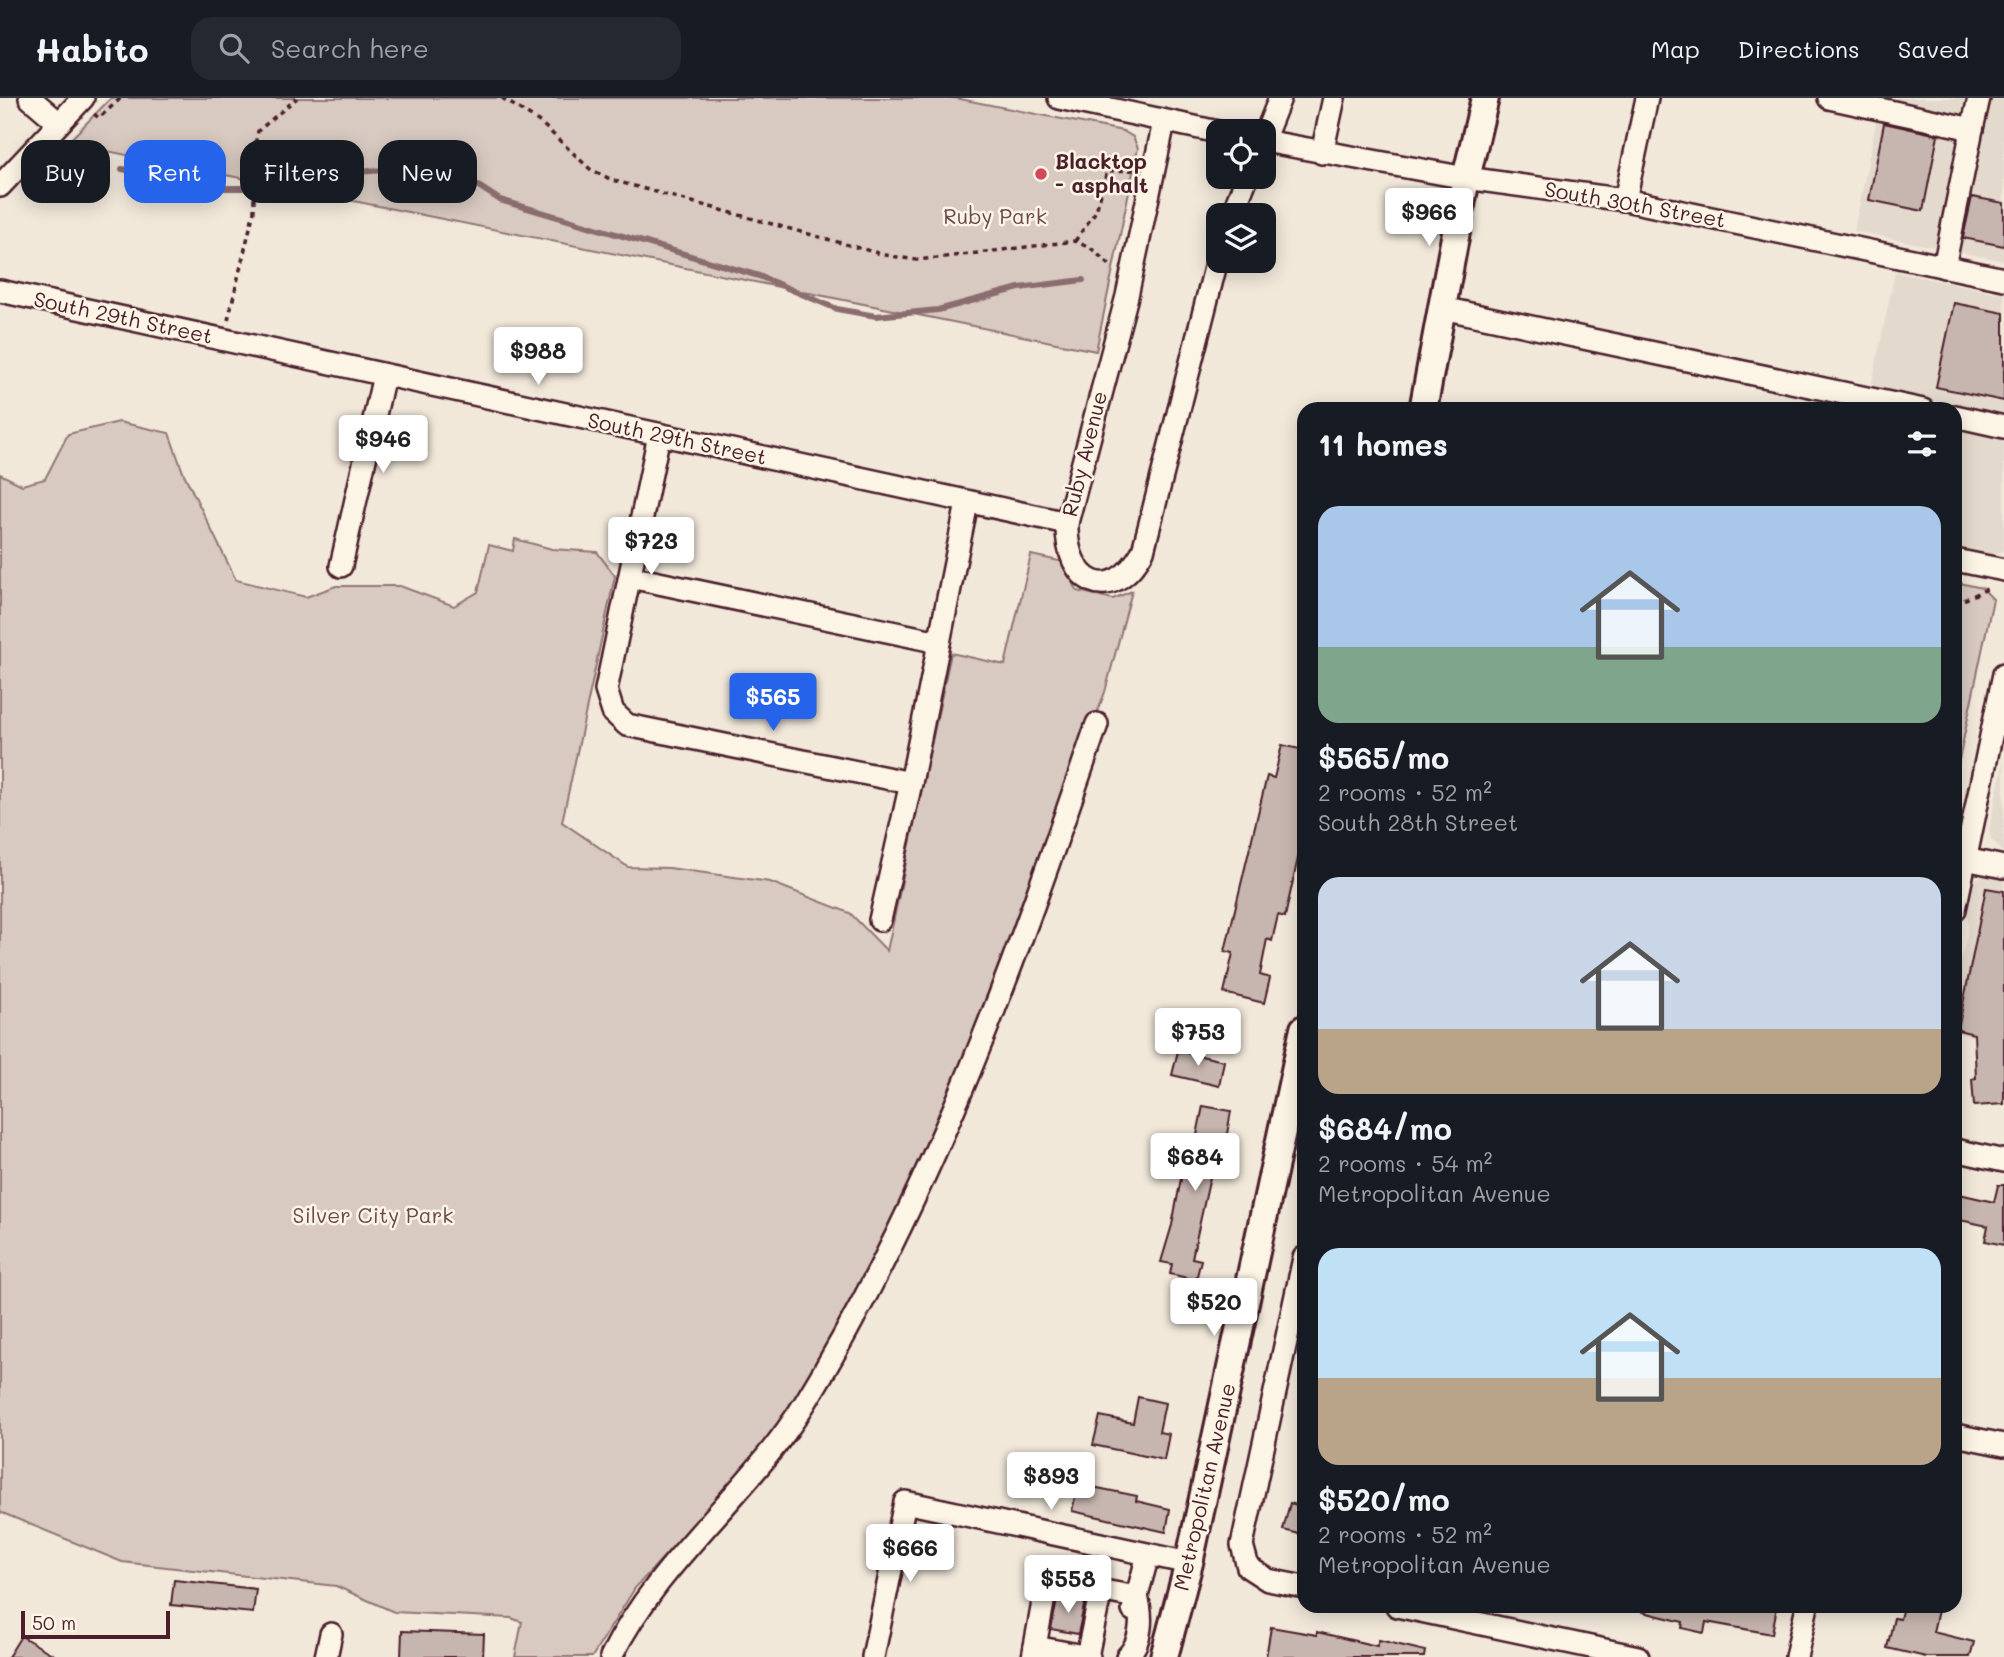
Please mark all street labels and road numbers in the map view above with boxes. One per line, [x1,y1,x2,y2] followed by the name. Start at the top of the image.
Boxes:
[1543,174,1728,233] street label: South 30th Street
[31,284,215,349] street label: South 29th Street
[1055,388,1112,519] street label: Ruby Avenue
[585,405,769,470] street label: South 29th Street
[1166,1380,1241,1593] street label: Metropolitan Avenue

